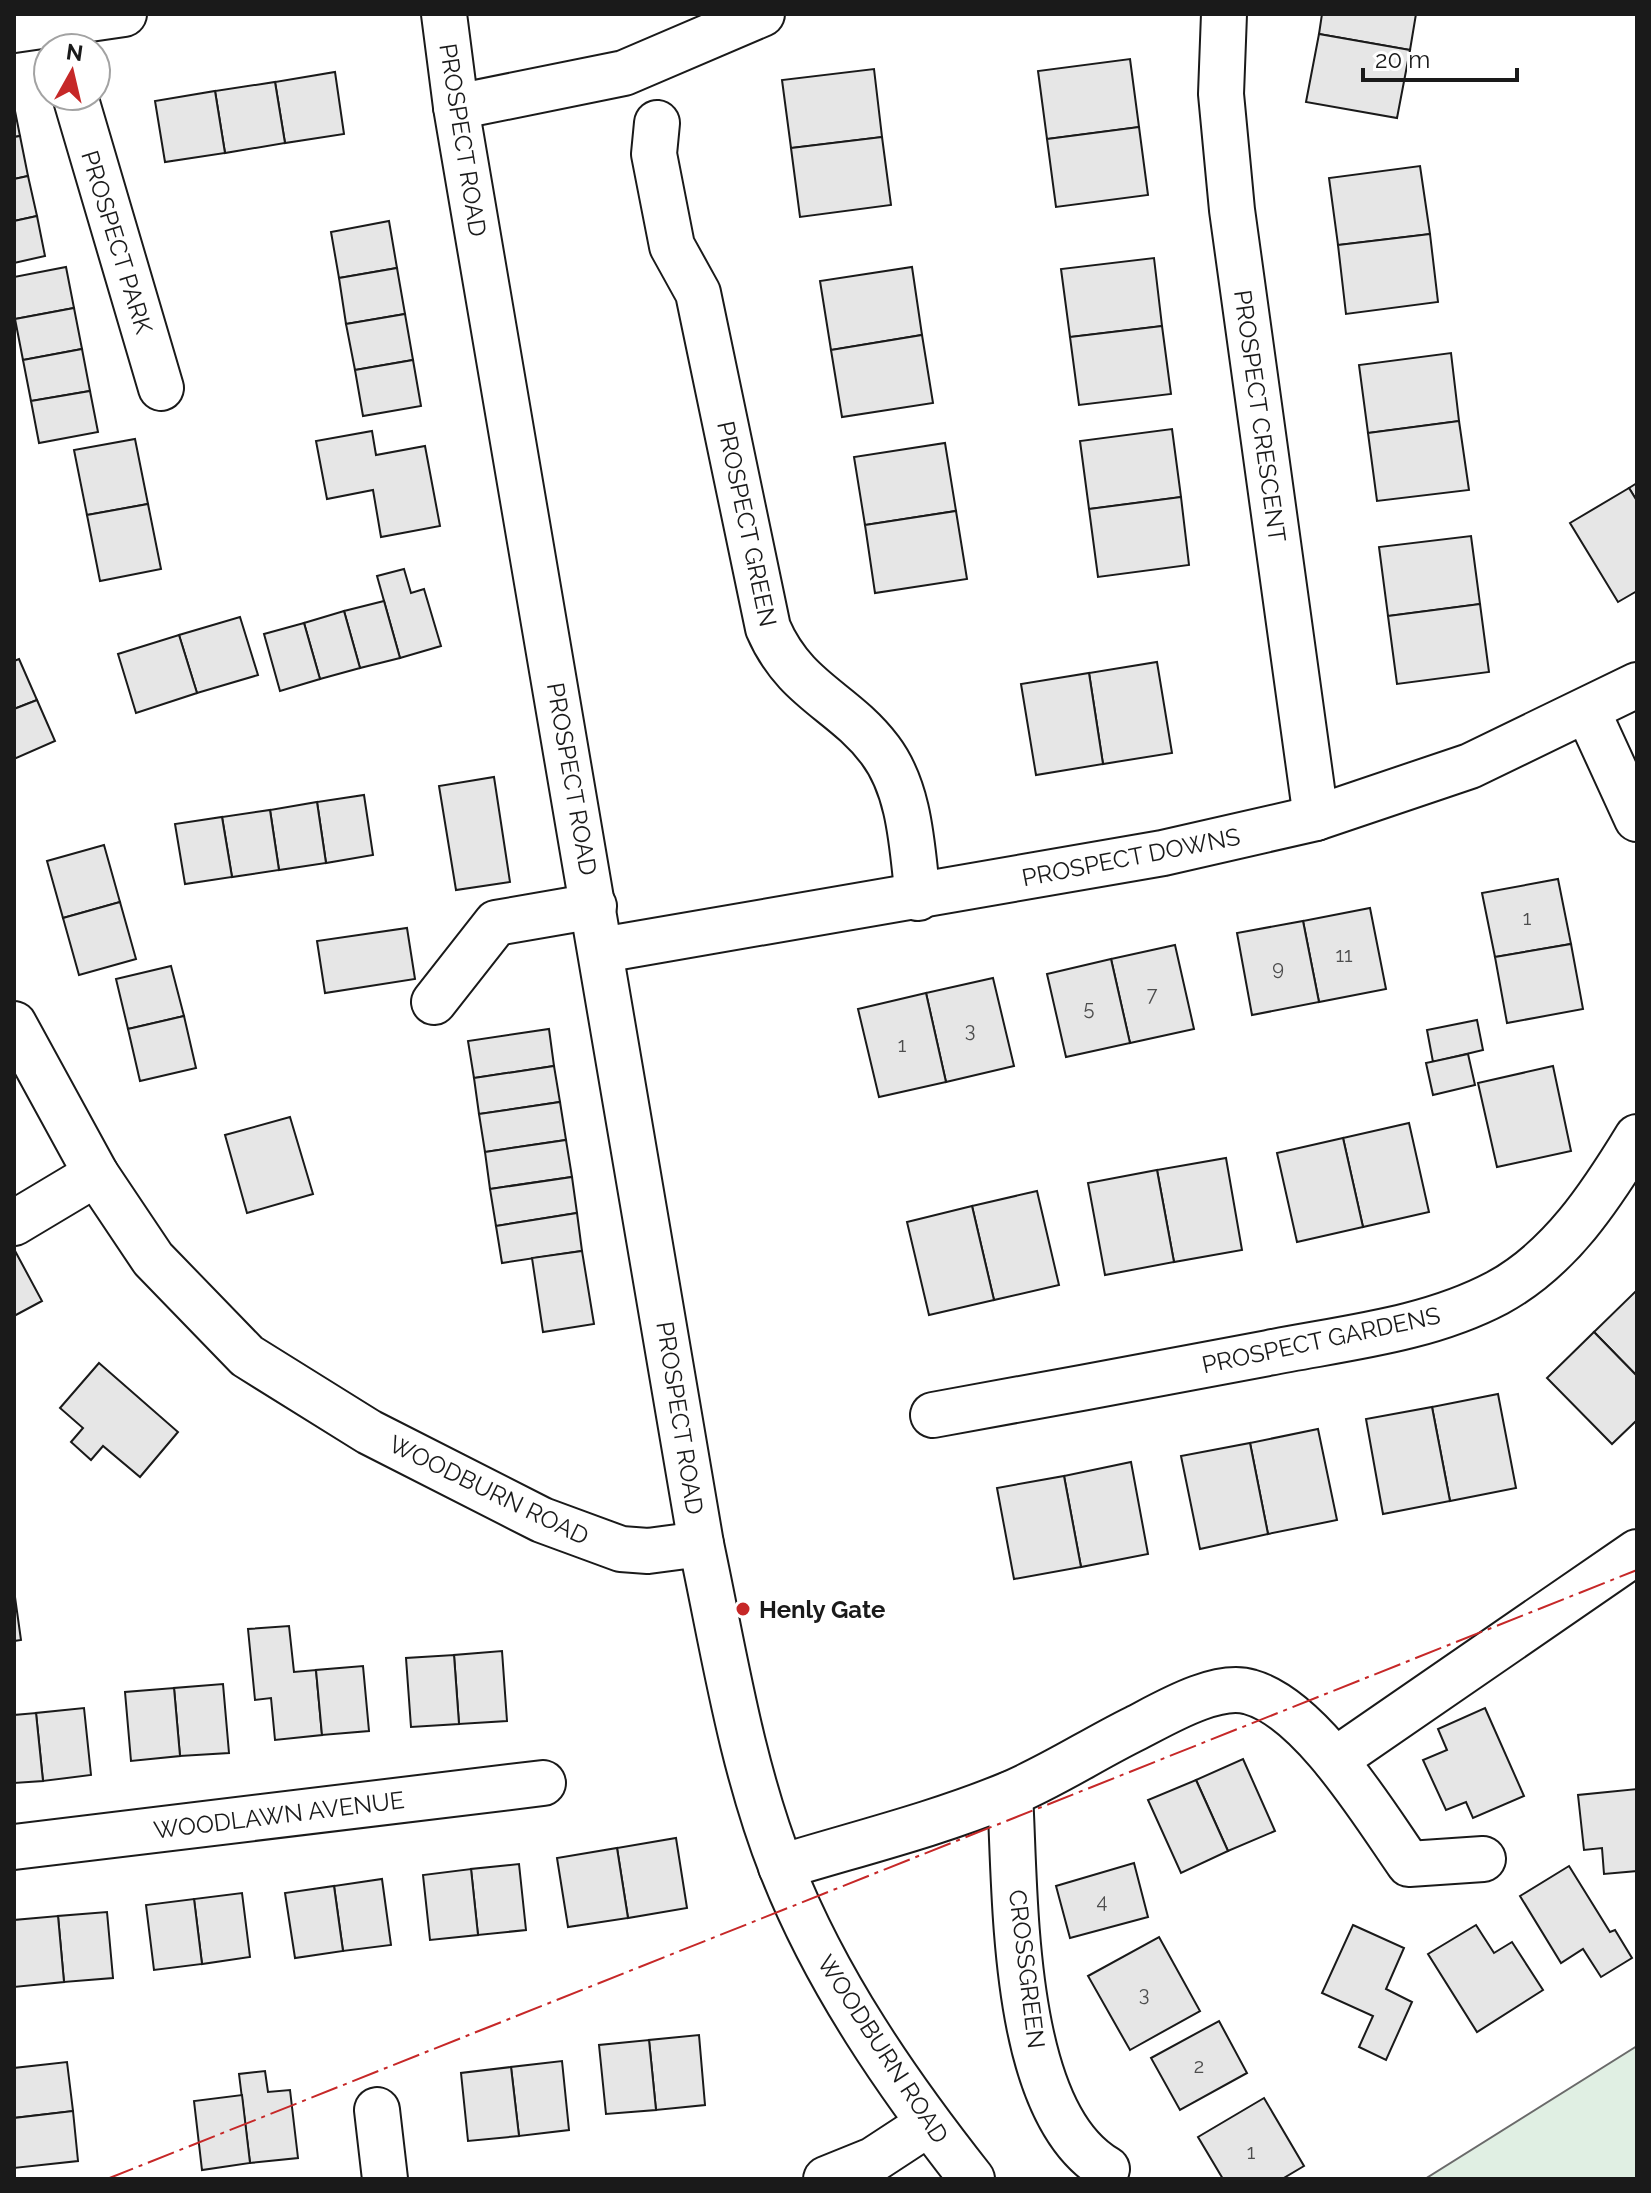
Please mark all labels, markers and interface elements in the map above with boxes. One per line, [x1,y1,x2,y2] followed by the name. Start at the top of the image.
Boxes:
[32,32,112,112] north arrow
[1363,32,1517,82] scale bar
[65,38,85,66] text: N
[433,41,493,239] street label: PROSPECT ROAD
[1375,45,1430,74] text: 20 m
[75,147,159,338] street label: PROSPECT PARK
[1228,288,1292,544] street label: PROSPECT CRESCENT
[711,419,783,629] street label: PROSPECT GREEN
[541,680,603,878] street label: PROSPECT ROAD
[1019,822,1243,892] street label: PROSPECT DOWNS
[1523,906,1532,930] house number: 1
[1335,943,1353,967] house number: 11
[1272,956,1284,980] house number: 9
[1147,982,1158,1006] house number: 7
[1084,996,1095,1020] house number: 5
[965,1018,975,1042] house number: 3
[898,1033,907,1057] house number: 1
[1199,1301,1443,1379] street label: PROSPECT GARDENS
[650,1319,710,1517] street label: PROSPECT ROAD
[384,1429,594,1551] street label: WOODBURN ROAD
[759,1595,885,1624] place label: Henly Gate
[734,1600,752,1618] marker: Henly Gate
[152,1785,406,1845] street label: WOODLAWN AVENUE
[1003,1888,1051,2050] street label: CROSSGREEN
[1097,1889,1108,1913] house number: 4
[811,1949,955,2149] street label: WOODBURN ROAD
[1139,1982,1149,2006] house number: 3
[1194,2054,1204,2078] house number: 2
[1247,2140,1256,2164] house number: 1

